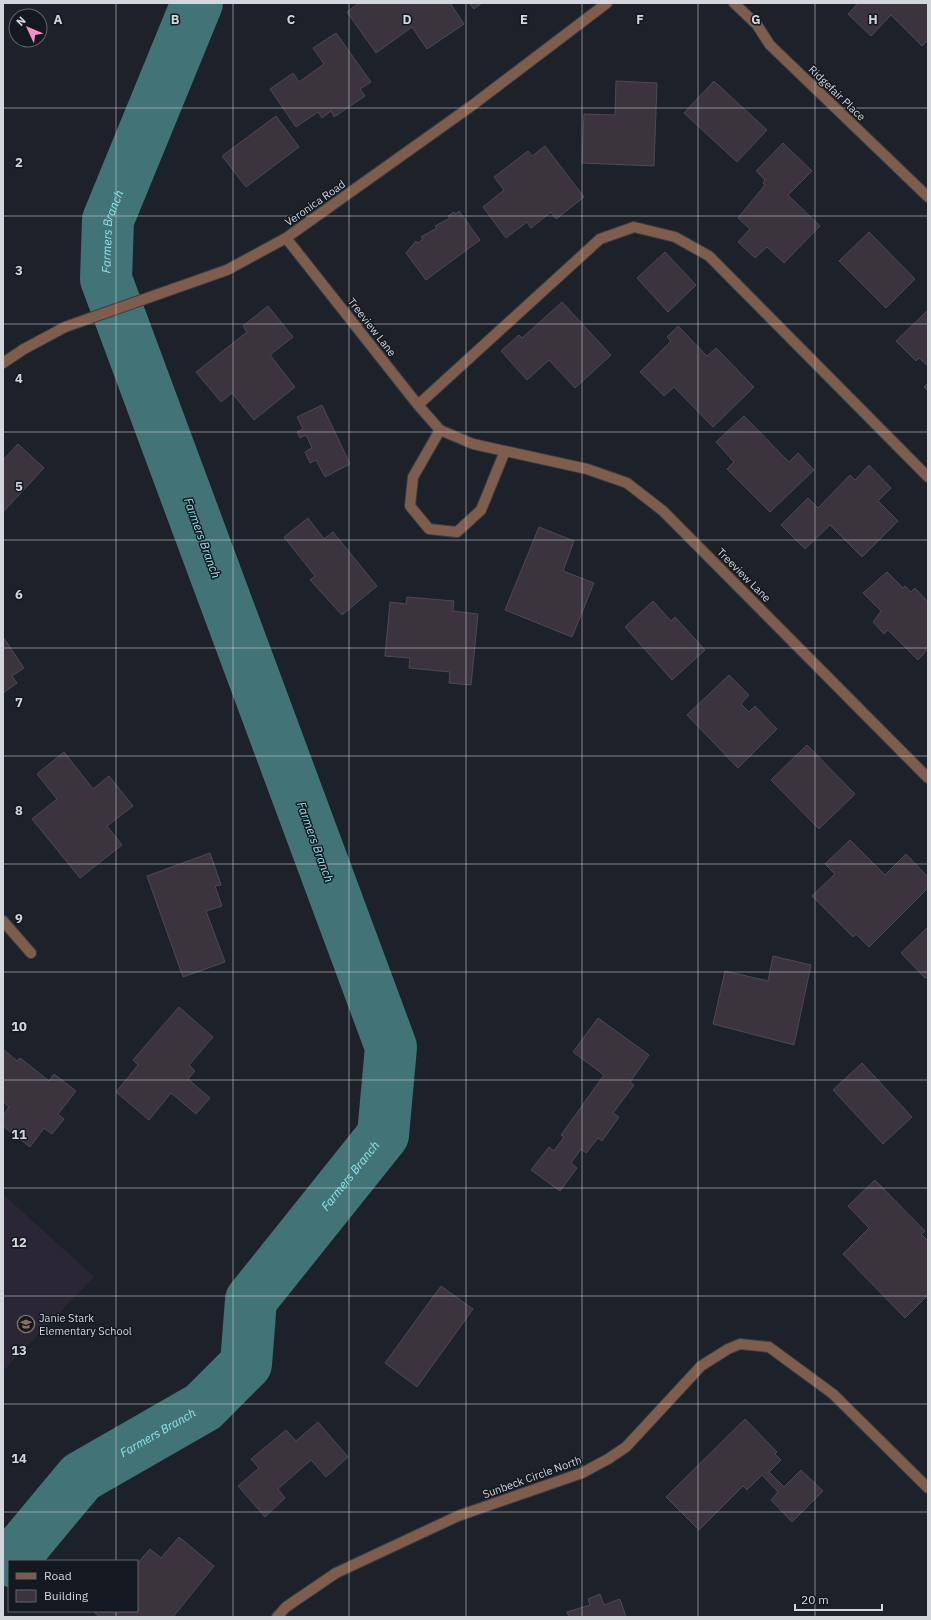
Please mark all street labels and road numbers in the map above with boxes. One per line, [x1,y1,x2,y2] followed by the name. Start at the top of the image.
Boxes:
[806,62,868,124] street label: Ridgefair Place
[282,177,348,229] street label: Veronica Road
[345,295,399,359] street label: Treeview Lane
[714,545,774,605] street label: Treeview Lane
[481,1453,583,1501] street label: Sunbeck Circle North

